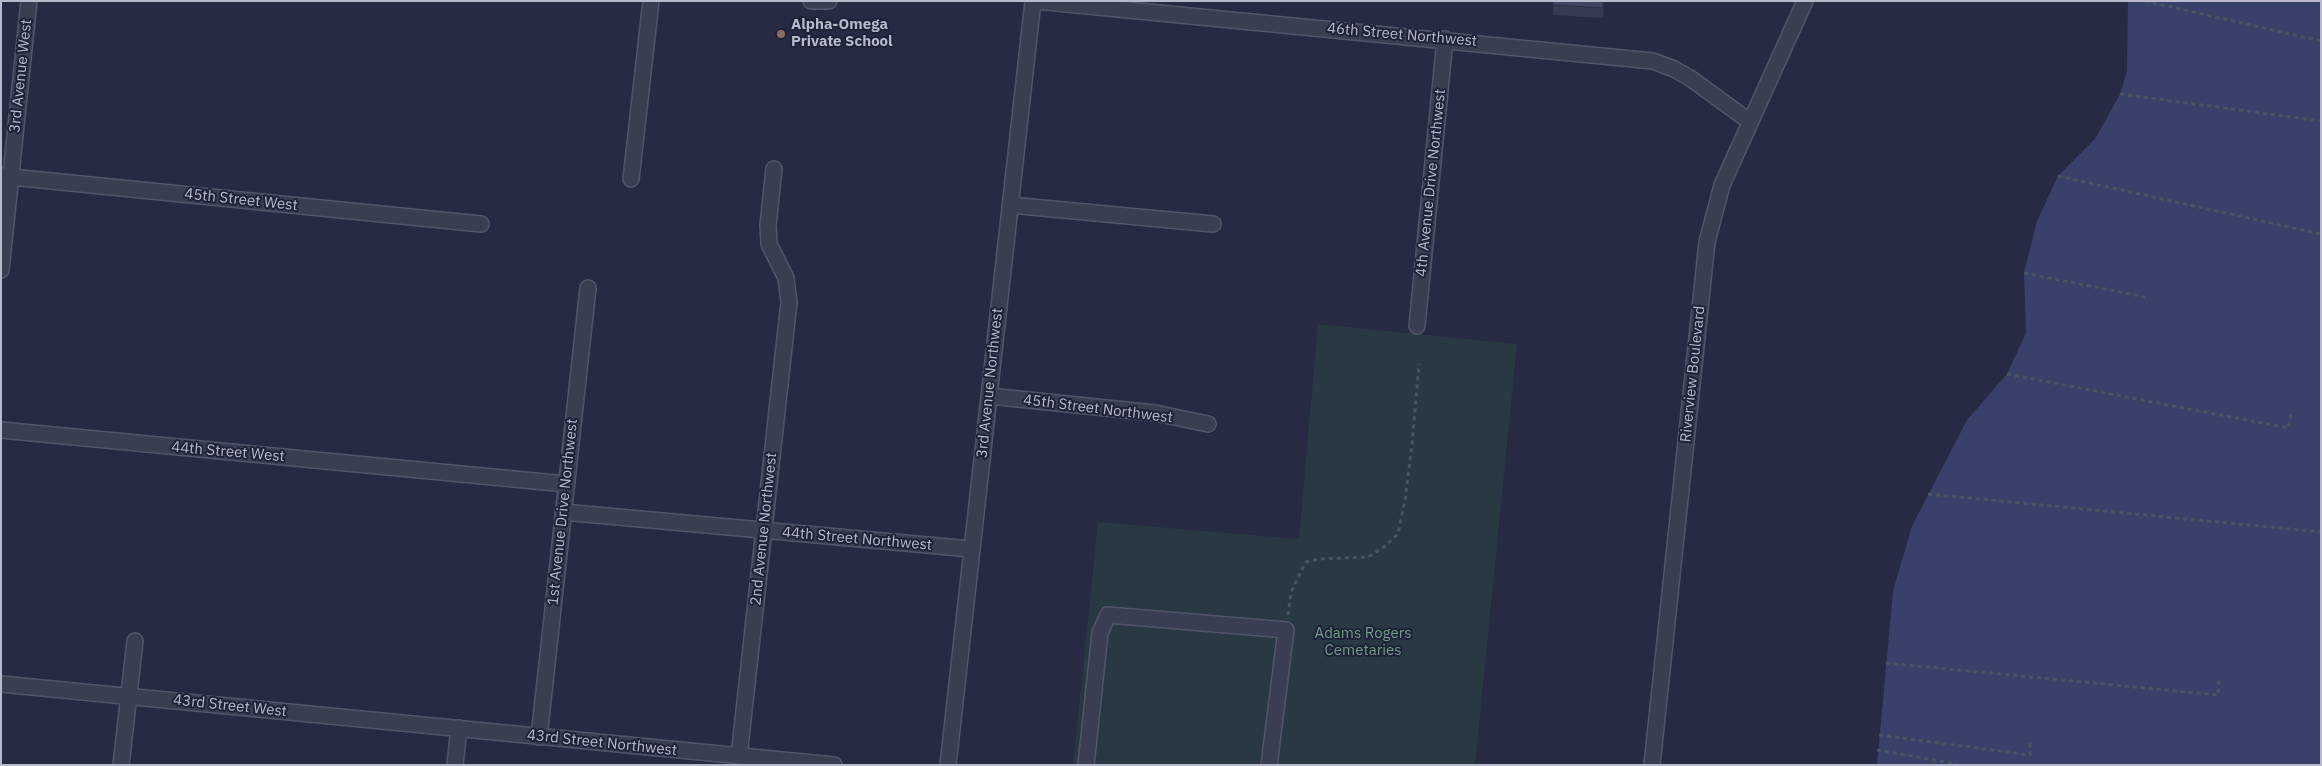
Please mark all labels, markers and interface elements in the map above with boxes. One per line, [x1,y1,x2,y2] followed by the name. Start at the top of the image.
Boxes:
[791,16,893,51] place label: Alpha-Omega Private School
[6,18,36,134] street label: 3rd Avenue West
[1326,19,1478,51] street label: 46th Street Northwest
[775,28,787,40] marker: Alpha-Omega Private School
[1412,88,1450,278] street label: 4th Avenue Drive Northwest
[183,185,299,215] street label: 45th Street West
[1677,305,1709,443] street label: Riverview Boulevard
[973,307,1007,459] street label: 3rd Avenue Northwest
[1022,391,1174,427] street label: 45th Street Northwest
[544,418,582,606] street label: 1st Avenue Drive Northwest
[171,438,285,466] street label: 44th Street West
[747,452,781,606] street label: 2nd Avenue Northwest
[781,523,933,555] street label: 44th Street Northwest
[1315,625,1411,660] park label: Adams Rogers Cemetaries
[172,691,288,721] street label: 43rd Street West
[526,726,678,760] street label: 43rd Street Northwest

